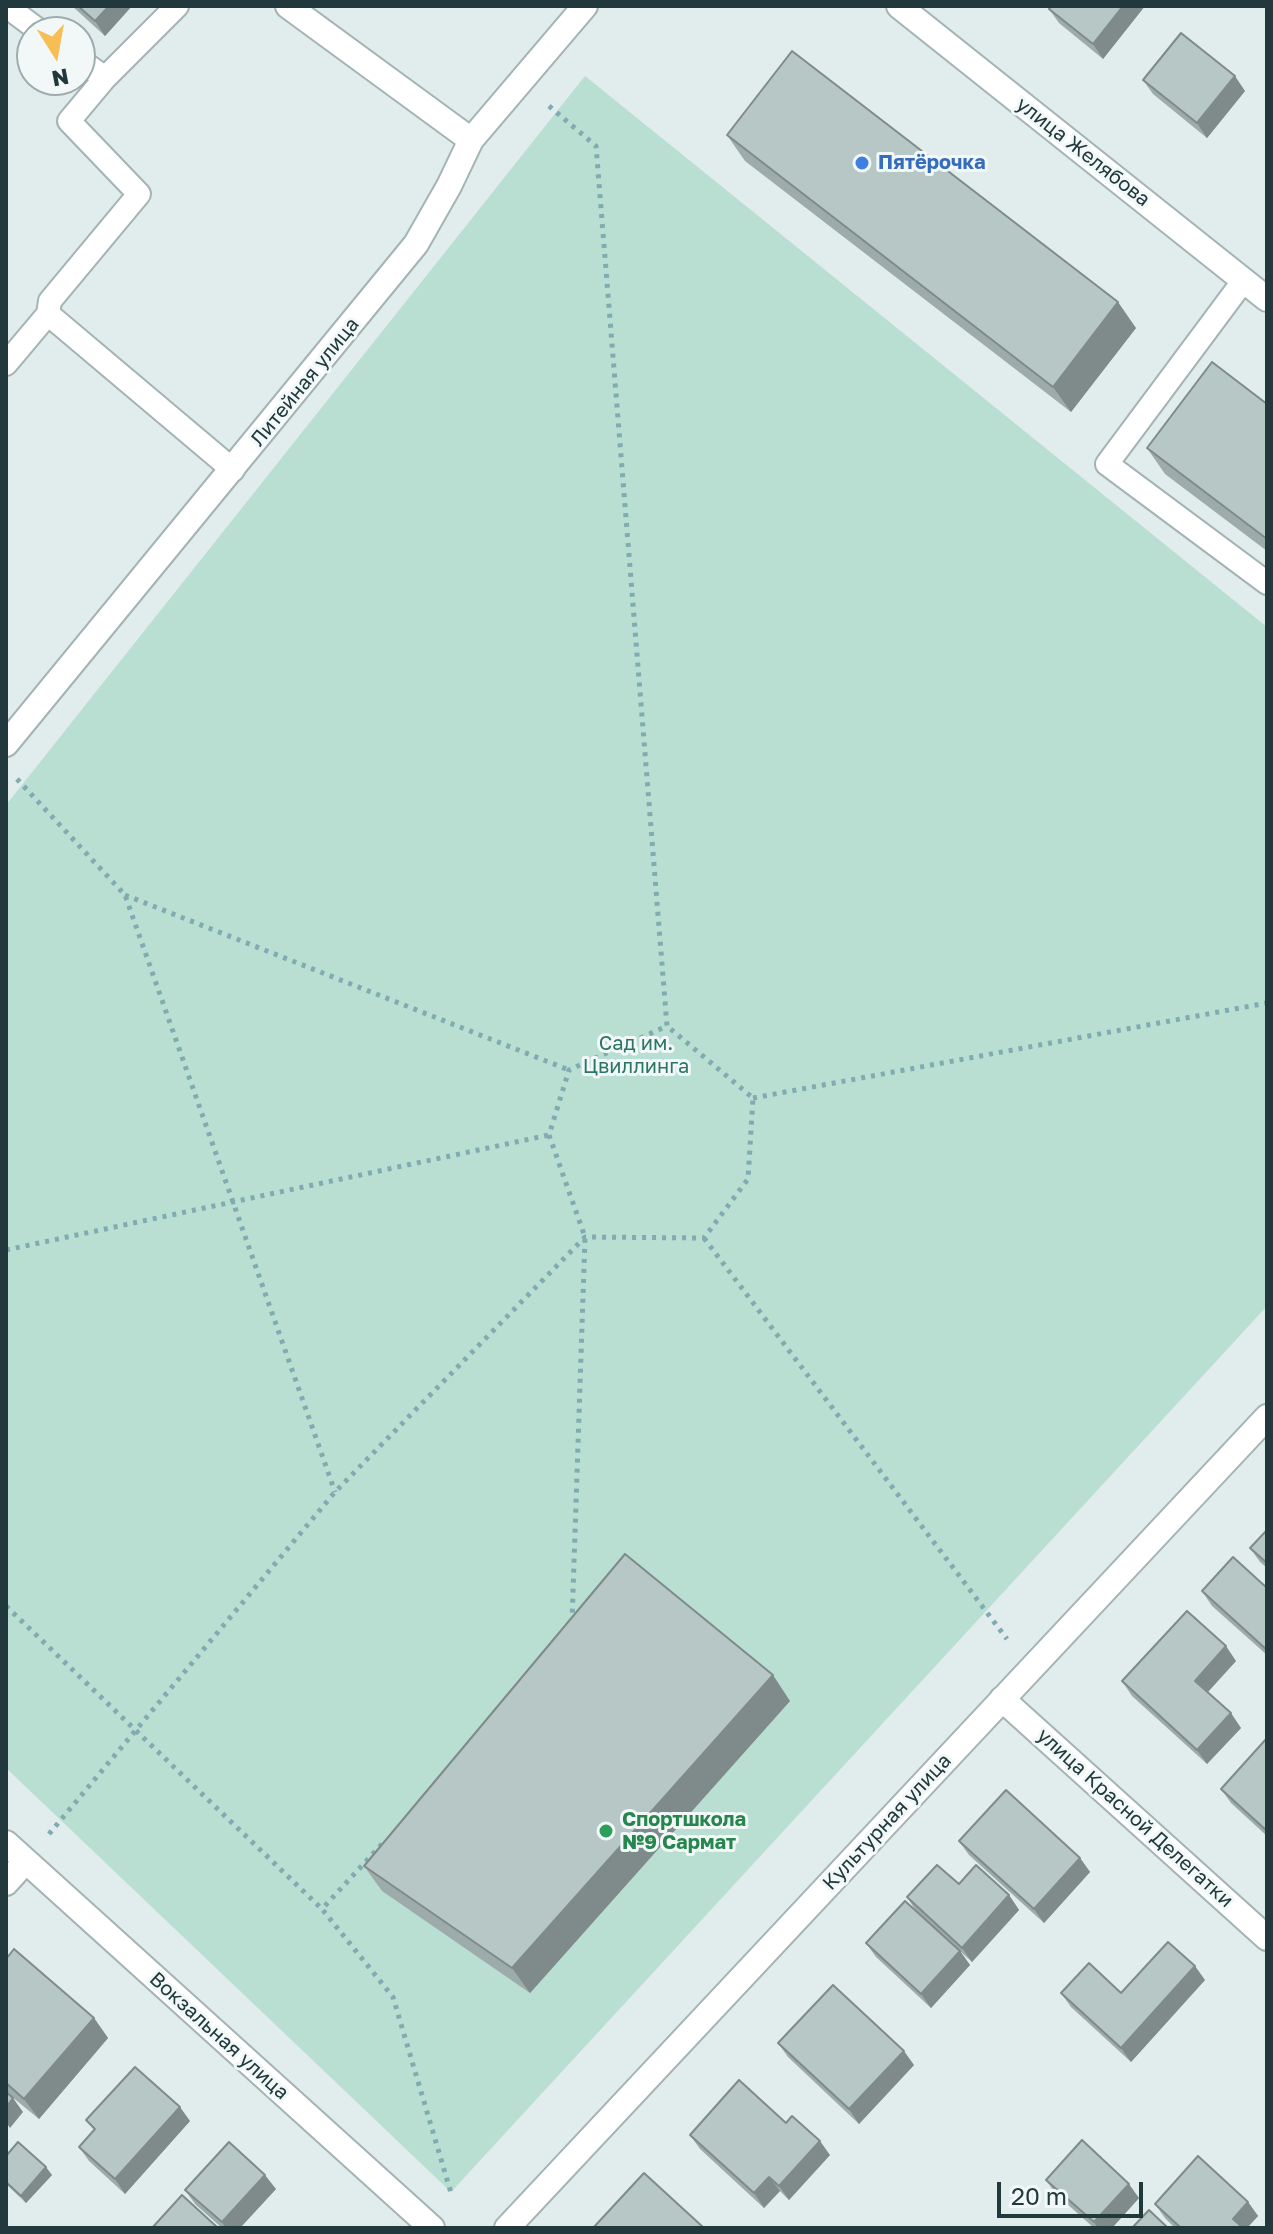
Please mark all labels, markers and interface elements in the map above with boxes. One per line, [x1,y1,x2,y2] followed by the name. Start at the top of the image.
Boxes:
[16,16,96,96] north arrow
[50,63,71,93] text: N
[1011,92,1155,212] street label: улица Желябова
[878,151,986,175] place label: Пятёрочка
[853,154,871,172] marker: Пятёрочка
[246,313,364,451] street label: Литейная улица
[583,1032,689,1079] park label: Сад им. Цвиллинга
[1032,1723,1238,1913] street label: улица Красной Делегатки
[818,1749,956,1895] street label: Культурная улица
[622,1808,746,1855] place label: Спортшкола №9 Сармат
[597,1822,615,1840] marker: Спортшкола №9 Сармат
[144,1967,294,2105] street label: Вокзальная улица
[1001,2166,1147,2216] scale bar
[1011,2181,1067,2210] text: 20 m

